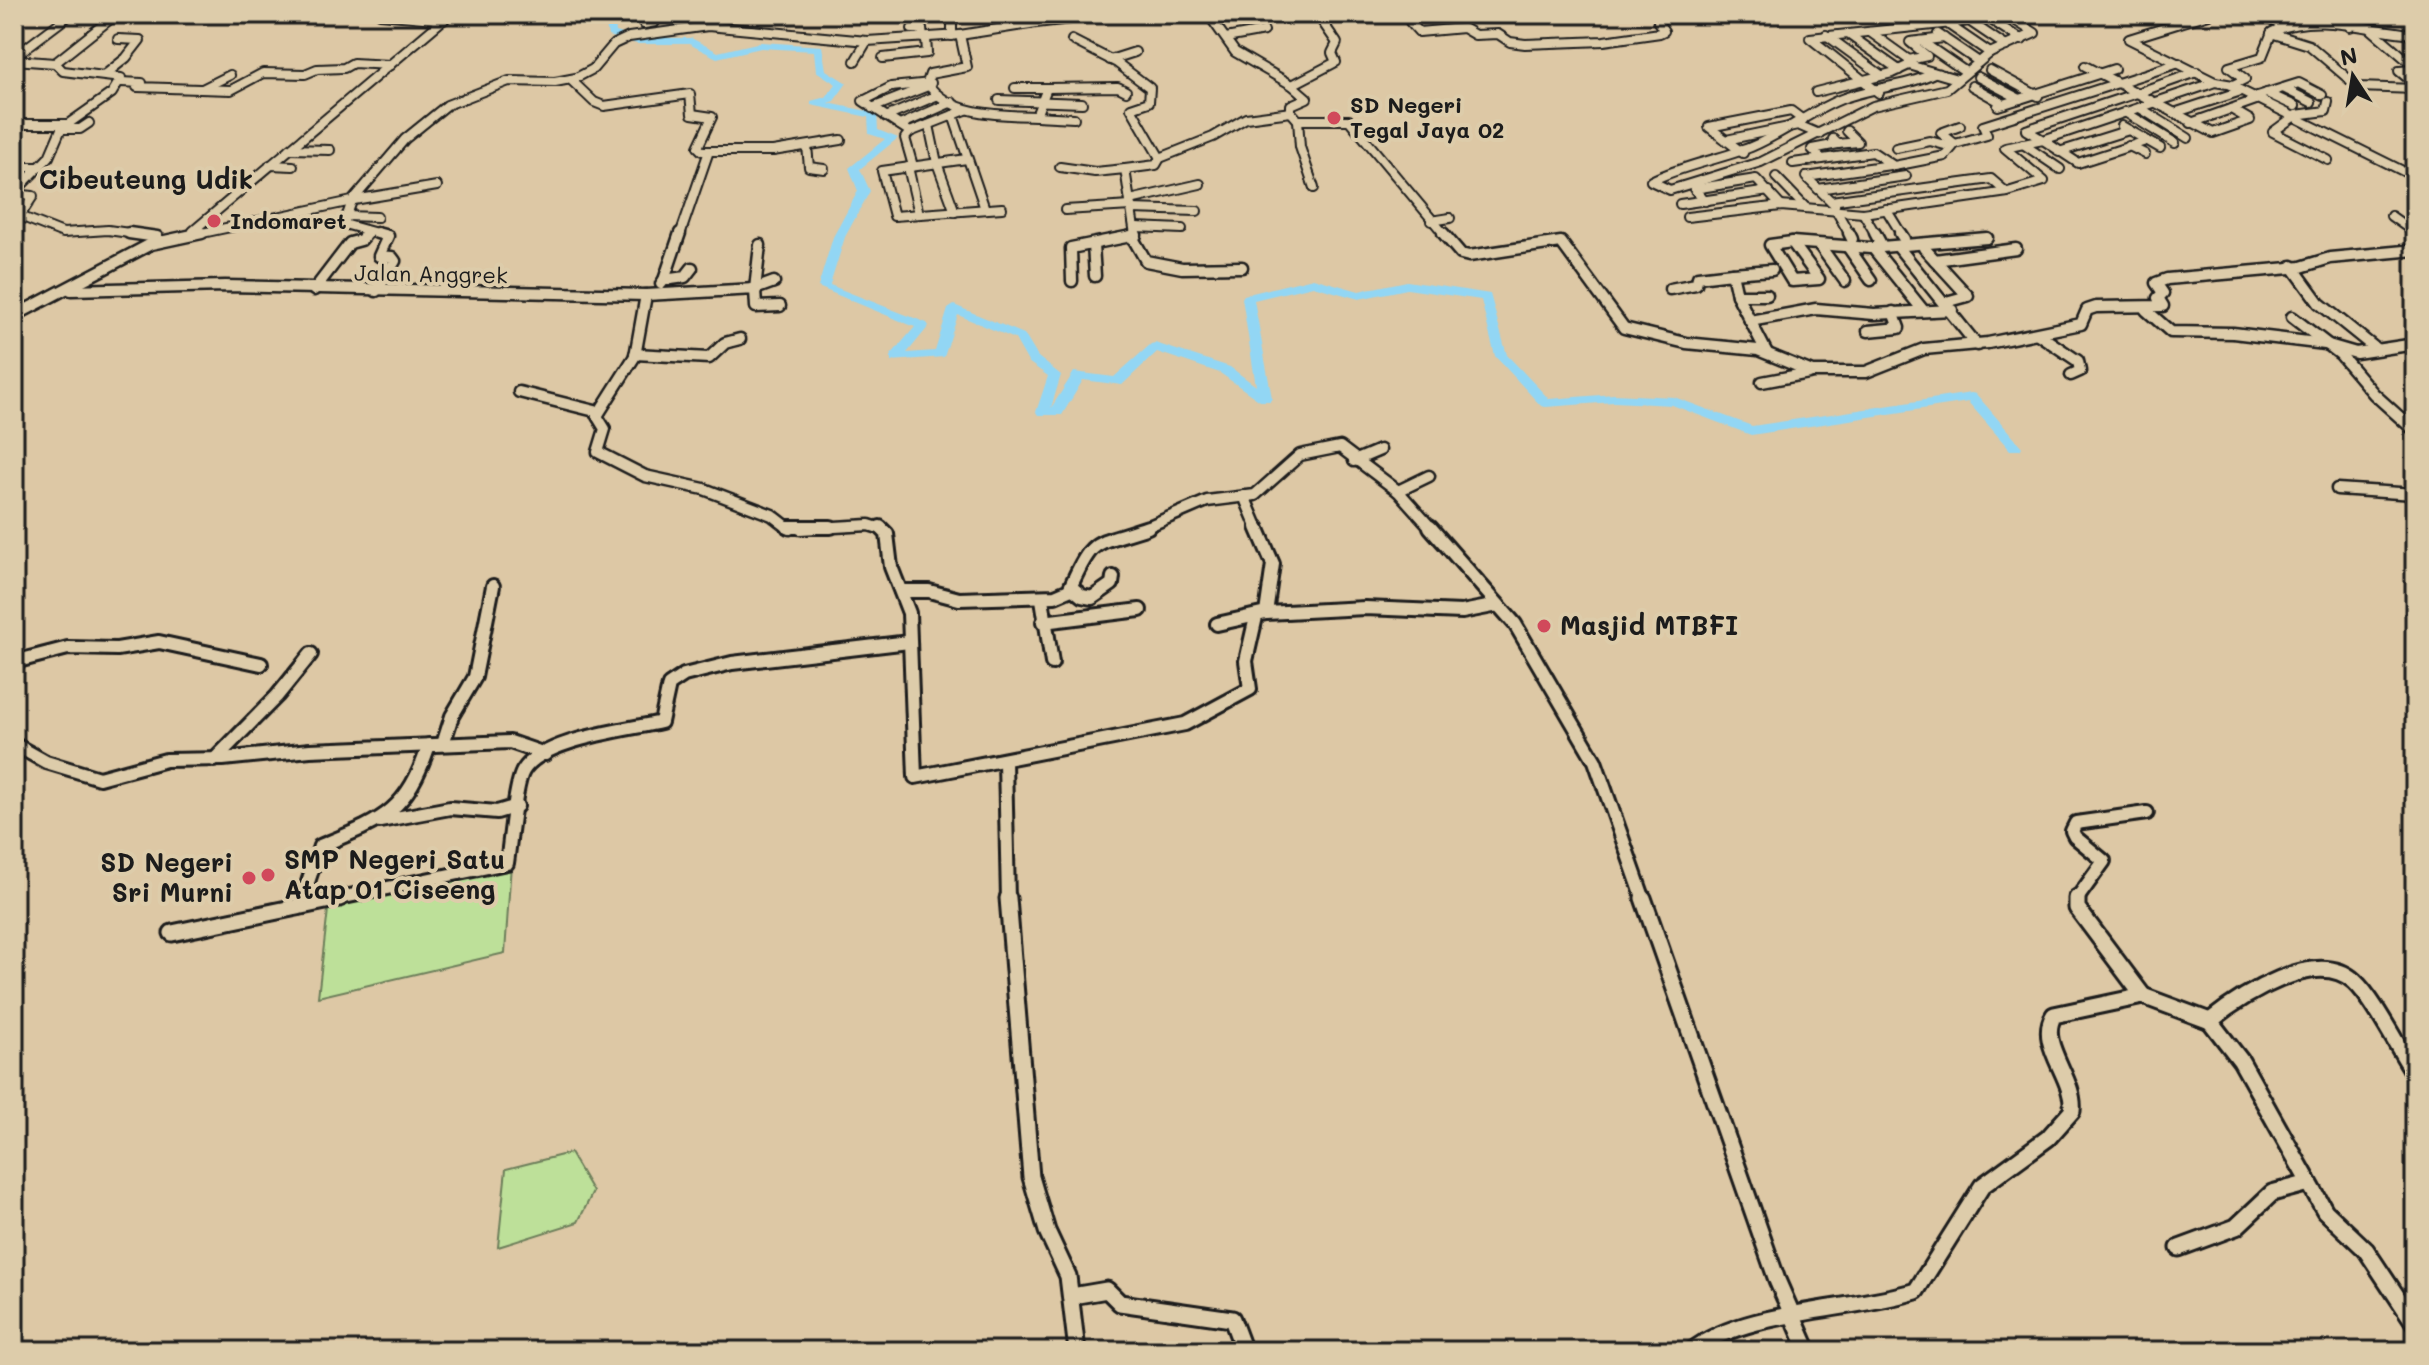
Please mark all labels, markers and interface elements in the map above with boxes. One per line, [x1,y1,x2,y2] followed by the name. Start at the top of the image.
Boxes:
[2313,36,2393,116] north arrow
[2338,40,2360,72] text: N
[1350,90,1504,144] place label: SD Negeri Tegal Jaya 02
[1325,109,1343,127] marker: SD Negeri Tegal Jaya 02
[39,162,253,196] district label: Cibeuteung Udik
[230,206,347,235] place label: Indomaret
[205,212,223,230] marker: Indomaret
[354,258,508,289] street label: Jalan Anggrek
[1560,608,1738,642] place label: Masjid MTBFI
[1535,617,1553,635] marker: Masjid MTBFI
[284,842,505,906] place label: SMP Negeri Satu Atap 01 Ciseeng
[100,845,233,909] place label: SD Negeri Sri Murni
[259,866,277,884] marker: SMP Negeri Satu Atap 01 Ciseeng
[240,869,258,887] marker: SD Negeri Sri Murni

